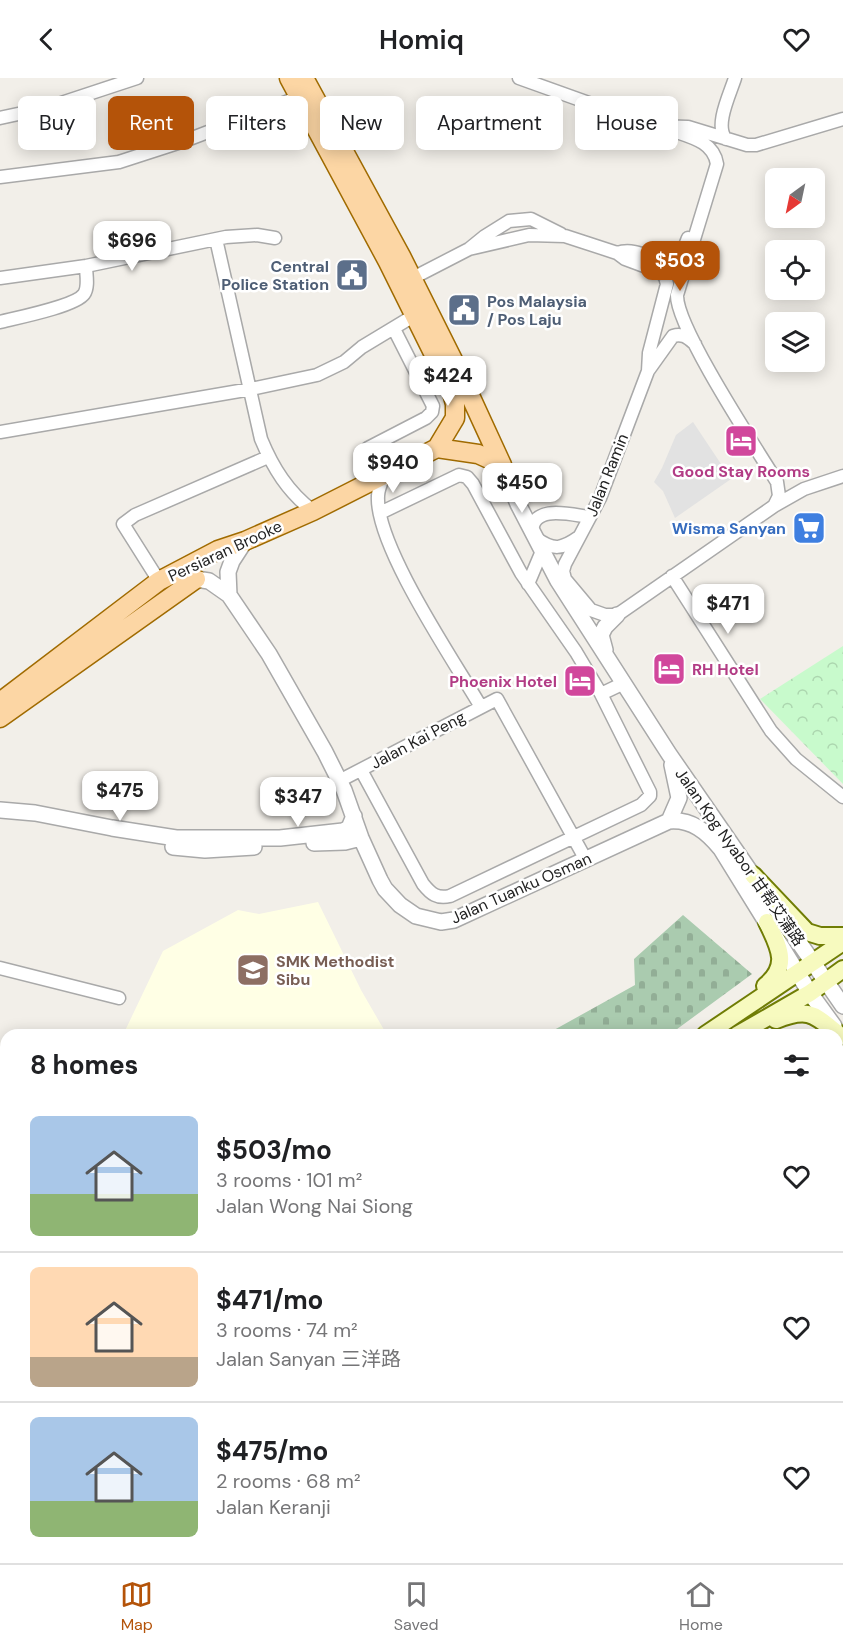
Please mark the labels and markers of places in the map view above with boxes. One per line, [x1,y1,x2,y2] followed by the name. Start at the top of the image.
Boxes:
[96,221,168,272] pin: $696
[644,241,716,292] pin: $503
[221,256,329,295] place label: Central Police Station
[334,257,370,293] public building icon: Central Police Station
[487,291,587,330] place label: Pos Malaysia / Pos Laju
[446,292,482,328] public building icon: Pos Malaysia / Pos Laju
[412,356,484,407] pin: $424
[723,423,759,459] hotel icon: Good Stay Rooms
[357,443,429,494] pin: $940
[672,461,810,482] place label: Good Stay Rooms
[486,463,558,514] pin: $450
[791,510,827,546] supermarket icon: Wisma Sanyan
[672,518,786,539] place label: Wisma Sanyan
[692,584,764,635] pin: $471
[651,651,687,687] hotel icon: RH Hotel
[692,659,759,680] place label: RH Hotel
[562,663,598,699] hotel icon: Phoenix Hotel
[449,671,557,692] place label: Phoenix Hotel
[84,771,156,822] pin: $475
[262,777,334,828] pin: $347
[276,951,394,990] place label: SMK Methodist Sibu
[235,952,271,988] school or university icon: SMK Methodist Sibu

